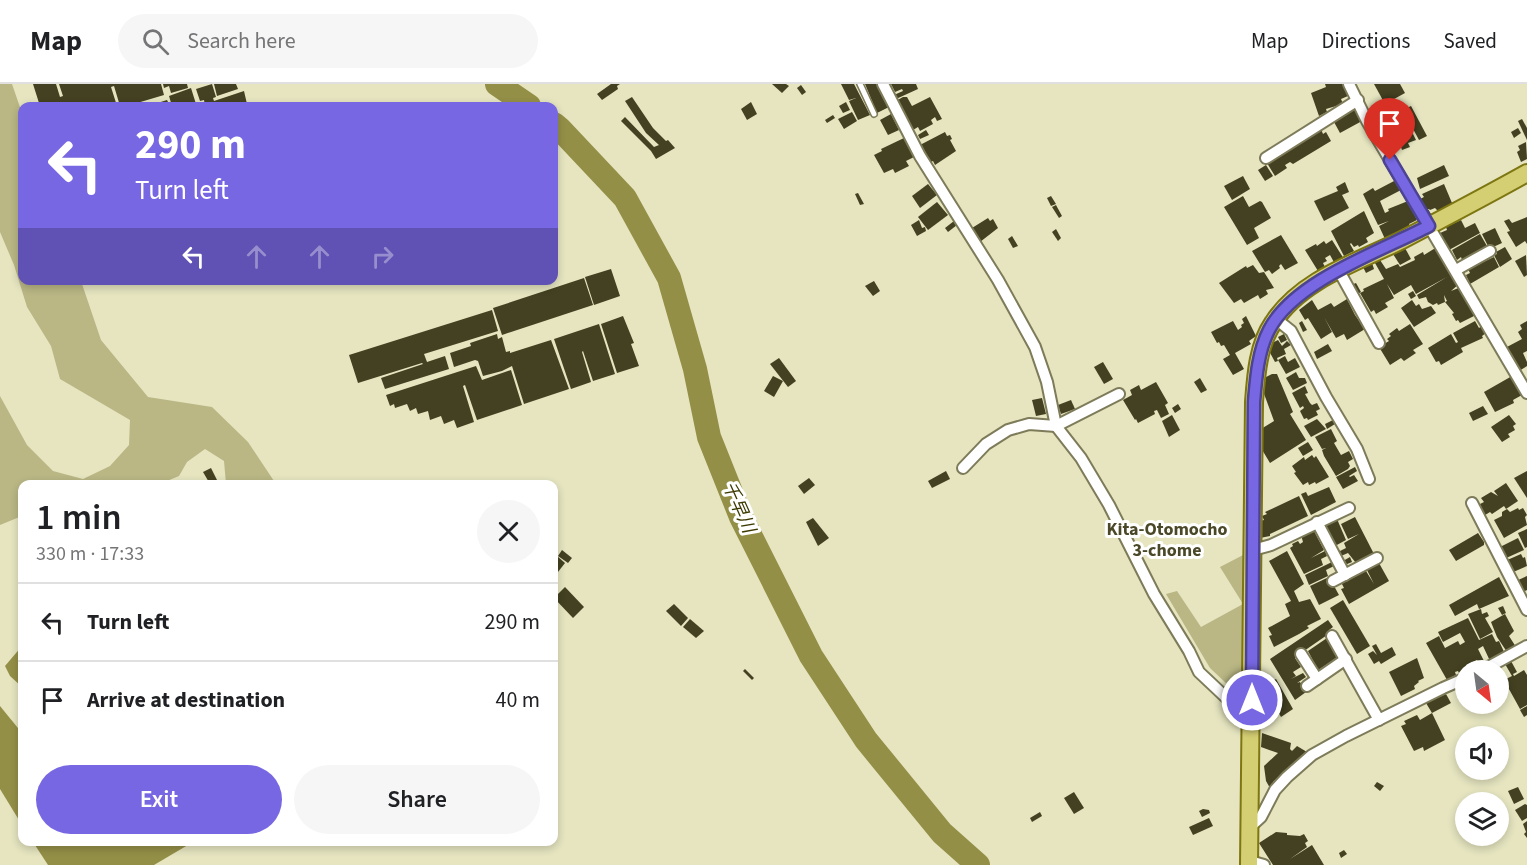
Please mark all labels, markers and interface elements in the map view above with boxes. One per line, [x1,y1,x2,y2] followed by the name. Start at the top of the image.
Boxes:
[118,14,538,68] search box
[30,21,82,61] text: Map
[139,25,172,58] icon: search
[187,25,296,57] text: Search here
[1251,26,1289,56] text: Map
[1322,26,1410,56] text: Directions
[1443,26,1497,56] text: Saved
[1364,98,1415,160] pin
[1373,107,1406,140] icon: arrive
[135,115,246,175] text: 290 m
[36,126,114,204] icon: left
[135,171,229,210] text: Turn left
[177,240,210,273] icon: left
[240,240,273,273] icon: ahead
[303,240,336,273] icon: ahead
[366,240,399,273] icon: right
[716,477,762,539] water label: 千早川
[36,492,122,543] text: 1 min
[477,500,540,563] button: close
[1107,517,1228,563] district label: Kita-Otomocho 3-chome
[36,540,144,568] text: 330 m · 17:33
[36,606,69,639] icon: left
[87,606,169,638] text: Turn left
[485,606,540,638] text: 290 m
[1455,660,1509,714] north arrow
[1455,660,1509,846] map controls
[1220,668,1284,732] position arrow
[36,684,69,717] icon: arrive
[87,684,285,716] text: Arrive at destination
[495,684,540,716] text: 40 m
[1455,726,1509,780] button: sound
[36,765,282,834] button: Exit
[294,765,540,834] button: Share
[1455,792,1509,846] button: layers

